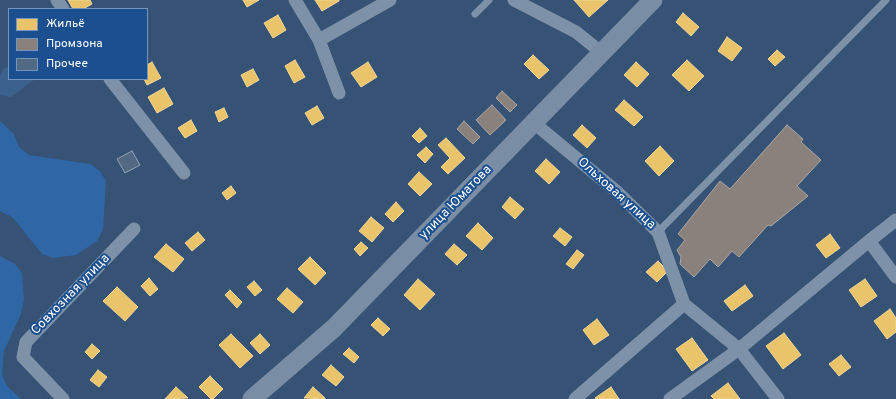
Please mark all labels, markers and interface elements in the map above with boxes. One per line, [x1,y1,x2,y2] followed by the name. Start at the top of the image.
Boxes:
[8,8,148,80] legend
[46,16,85,32] text: Жильё
[46,36,103,52] text: Промзона
[46,56,88,72] text: Прочее
[574,155,658,233] street label: Ольховая улица
[417,163,495,243] street label: улица Юматова
[28,251,114,339] street label: Совхозная улица

